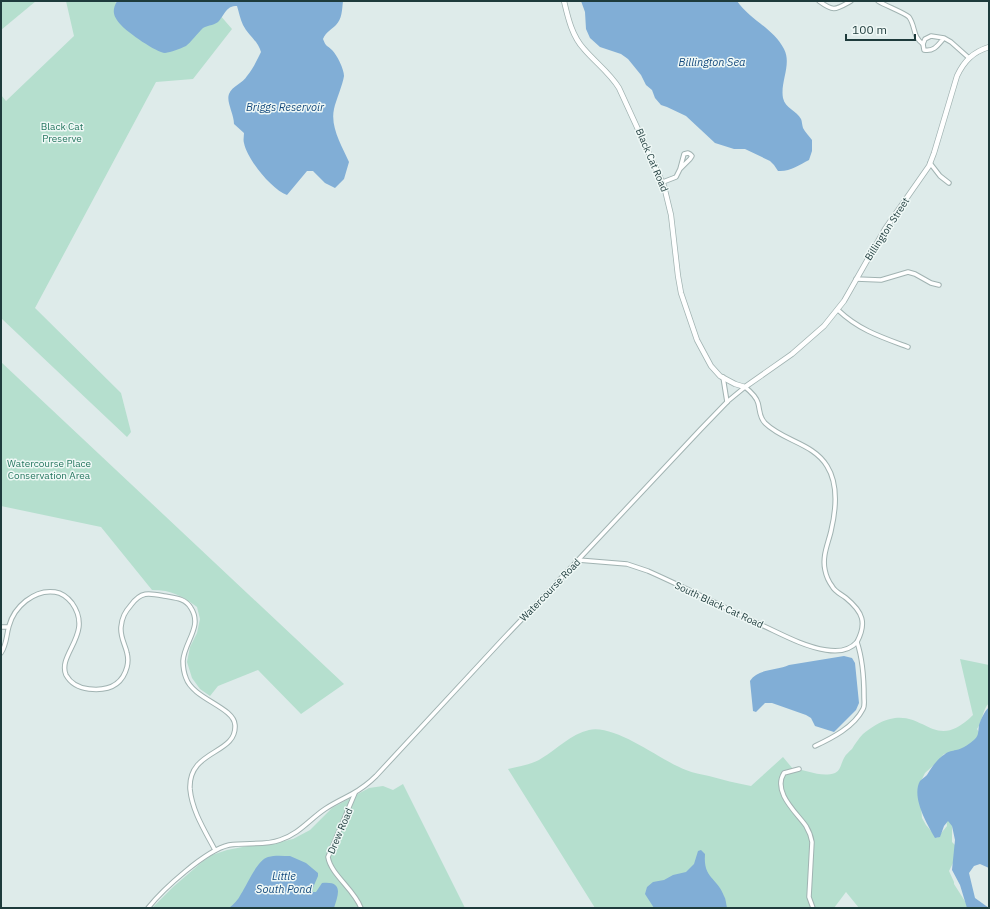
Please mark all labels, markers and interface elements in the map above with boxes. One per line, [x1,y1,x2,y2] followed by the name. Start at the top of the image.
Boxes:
[846,16,915,42] scale bar
[852,22,887,37] text: 100 m
[679,55,745,69] water label: Billington Sea
[246,100,325,114] water label: Briggs Reservoir
[41,120,84,145] park label: Black Cat Preserve
[633,126,671,194] street label: Black Cat Road
[862,195,912,263] street label: Billington Street
[7,457,91,482] park label: Watercourse Place Conservation Area
[517,556,583,624] street label: Watercourse Road
[673,579,765,631] street label: South Black Cat Road
[324,806,356,856] street label: Drew Road
[256,869,313,896] water label: Little South Pond

